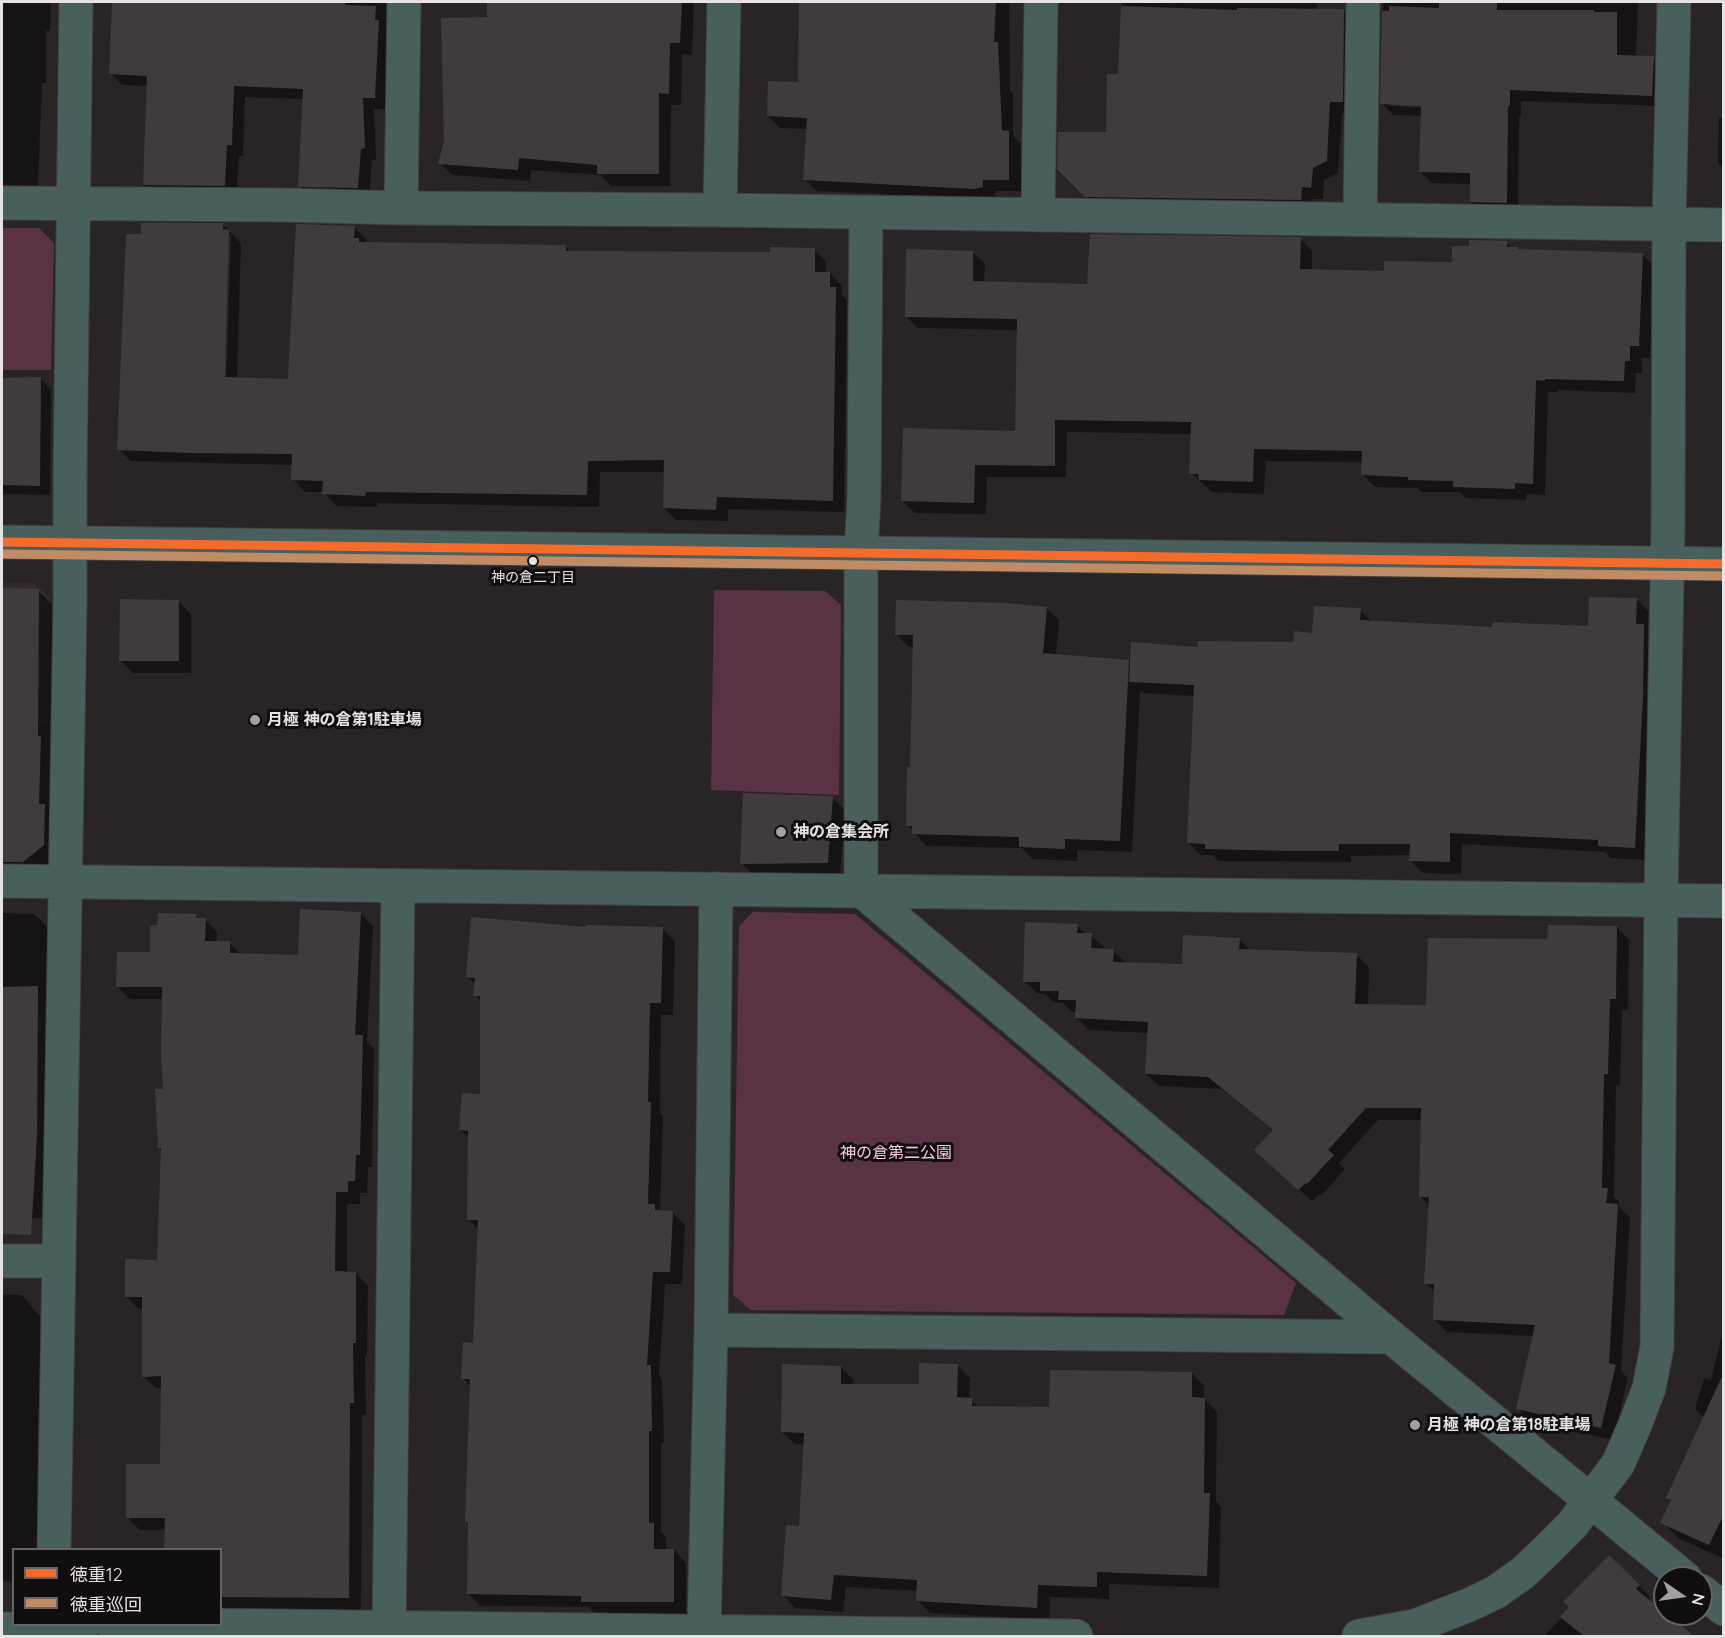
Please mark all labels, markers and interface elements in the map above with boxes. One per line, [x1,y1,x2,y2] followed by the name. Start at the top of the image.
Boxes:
[527,555,539,567] marker: 神の倉二丁目
[491,570,575,586] place label: 神の倉二丁目
[267,710,422,730] place label: 月極 神の倉第1駐車場
[248,713,262,727] marker: 月極 神の倉第1駐車場
[793,822,889,842] place label: 神の倉集会所
[774,825,788,839] marker: 神の倉集会所
[840,1143,952,1163] park label: 神の倉第二公園
[1427,1415,1590,1435] place label: 月極 神の倉第18駐車場
[1408,1418,1422,1432] marker: 月極 神の倉第18駐車場
[12,1548,222,1626] legend
[70,1563,123,1586] text: 徳重12
[1653,1566,1713,1626] north arrow
[1688,1592,1710,1608] text: N
[70,1593,142,1616] text: 徳重巡回

